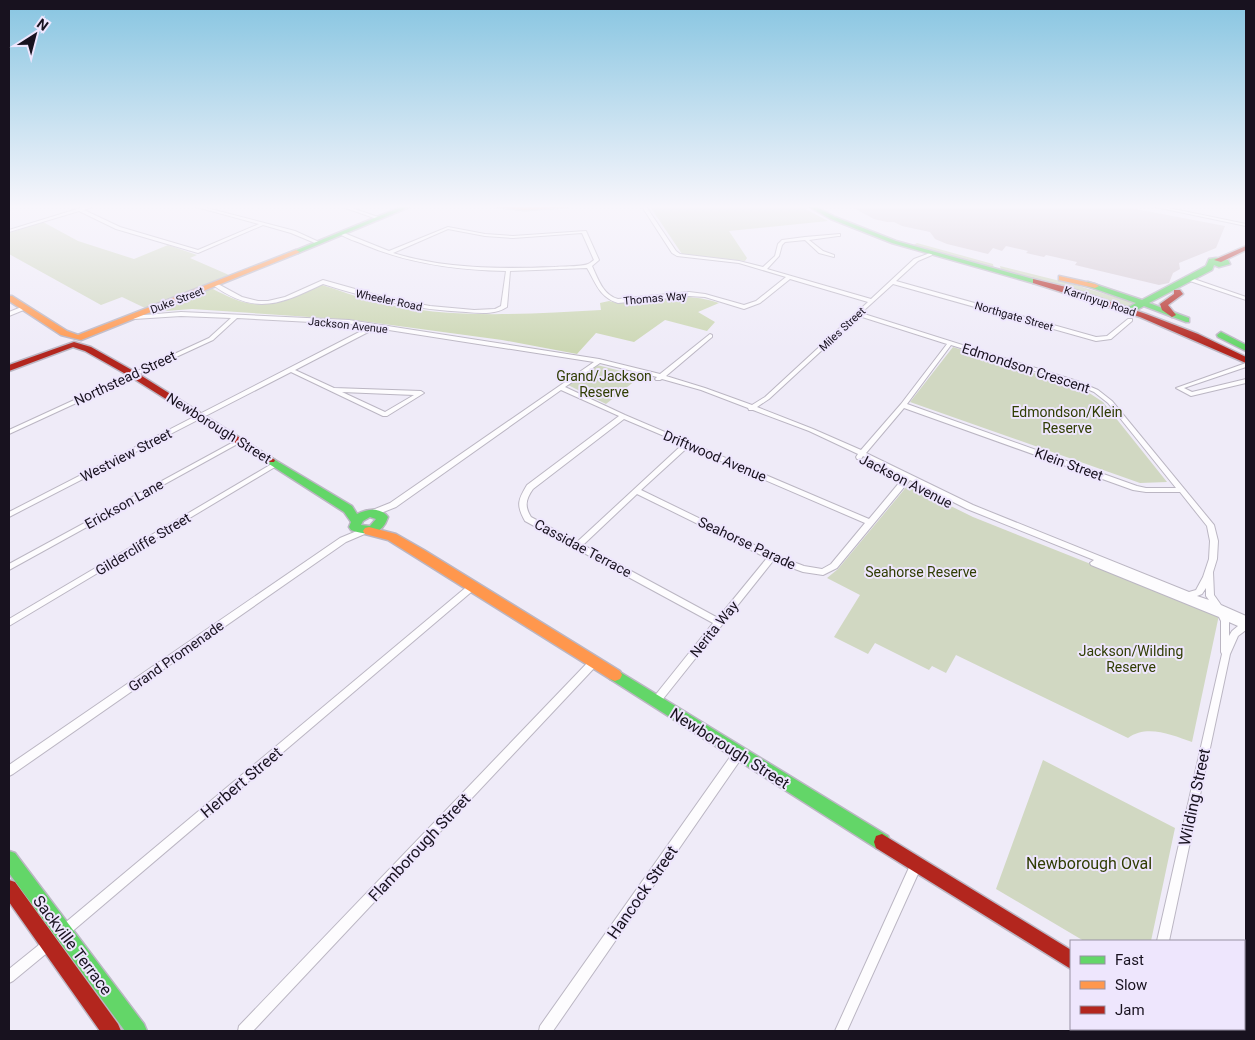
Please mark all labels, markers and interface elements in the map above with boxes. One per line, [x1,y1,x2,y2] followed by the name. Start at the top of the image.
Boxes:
[10,10,60,60] north arrow
[34,15,51,34] text: N
[149,284,206,317] street label: Duke Street
[1062,284,1137,319] street label: Karrinyup Road
[354,287,423,314] street label: Wheeler Road
[623,289,688,308] street label: Thomas Way
[973,299,1055,334] street label: Northgate Street
[817,304,868,354] street label: Miles Street
[307,315,389,336] street label: Jackson Avenue
[960,340,1092,396] street label: Edmondson Crescent
[72,347,179,409] street label: Northstead Street
[556,368,652,400] park label: Grand/Jackson Reserve
[164,389,275,467] street label: Newborough Street
[1011,404,1123,436] park label: Edmondson/Klein Reserve
[78,425,175,485] street label: Westview Street
[661,427,769,485] street label: Driftwood Avenue
[1033,444,1106,484] street label: Klein Street
[857,451,955,511] street label: Jackson Avenue
[82,476,166,532] street label: Erickson Lane
[93,509,194,579] street label: Gildercliffe Street
[696,513,798,573] street label: Seahorse Parade
[532,516,634,580] street label: Cassidae Terrace
[865,564,977,580] park label: Seahorse Reserve
[687,597,742,660] street label: Nerita Way
[125,617,227,695] street label: Grand Promenade
[1079,643,1183,675] park label: Jackson/Wilding Reserve
[667,704,793,793] street label: Newborough Street
[197,743,286,822] street label: Herbert Street
[1175,747,1214,847] street label: Wilding Street
[364,789,474,905] street label: Flamborough Street
[603,842,681,942] street label: Hancock Street
[1026,854,1152,873] park label: Newborough Oval
[29,892,116,999] street label: Sackville Terrace
[1070,940,1245,1030] legend
[1115,951,1144,969] text: Fast
[1115,976,1147,994] text: Slow
[1115,1001,1145,1019] text: Jam

